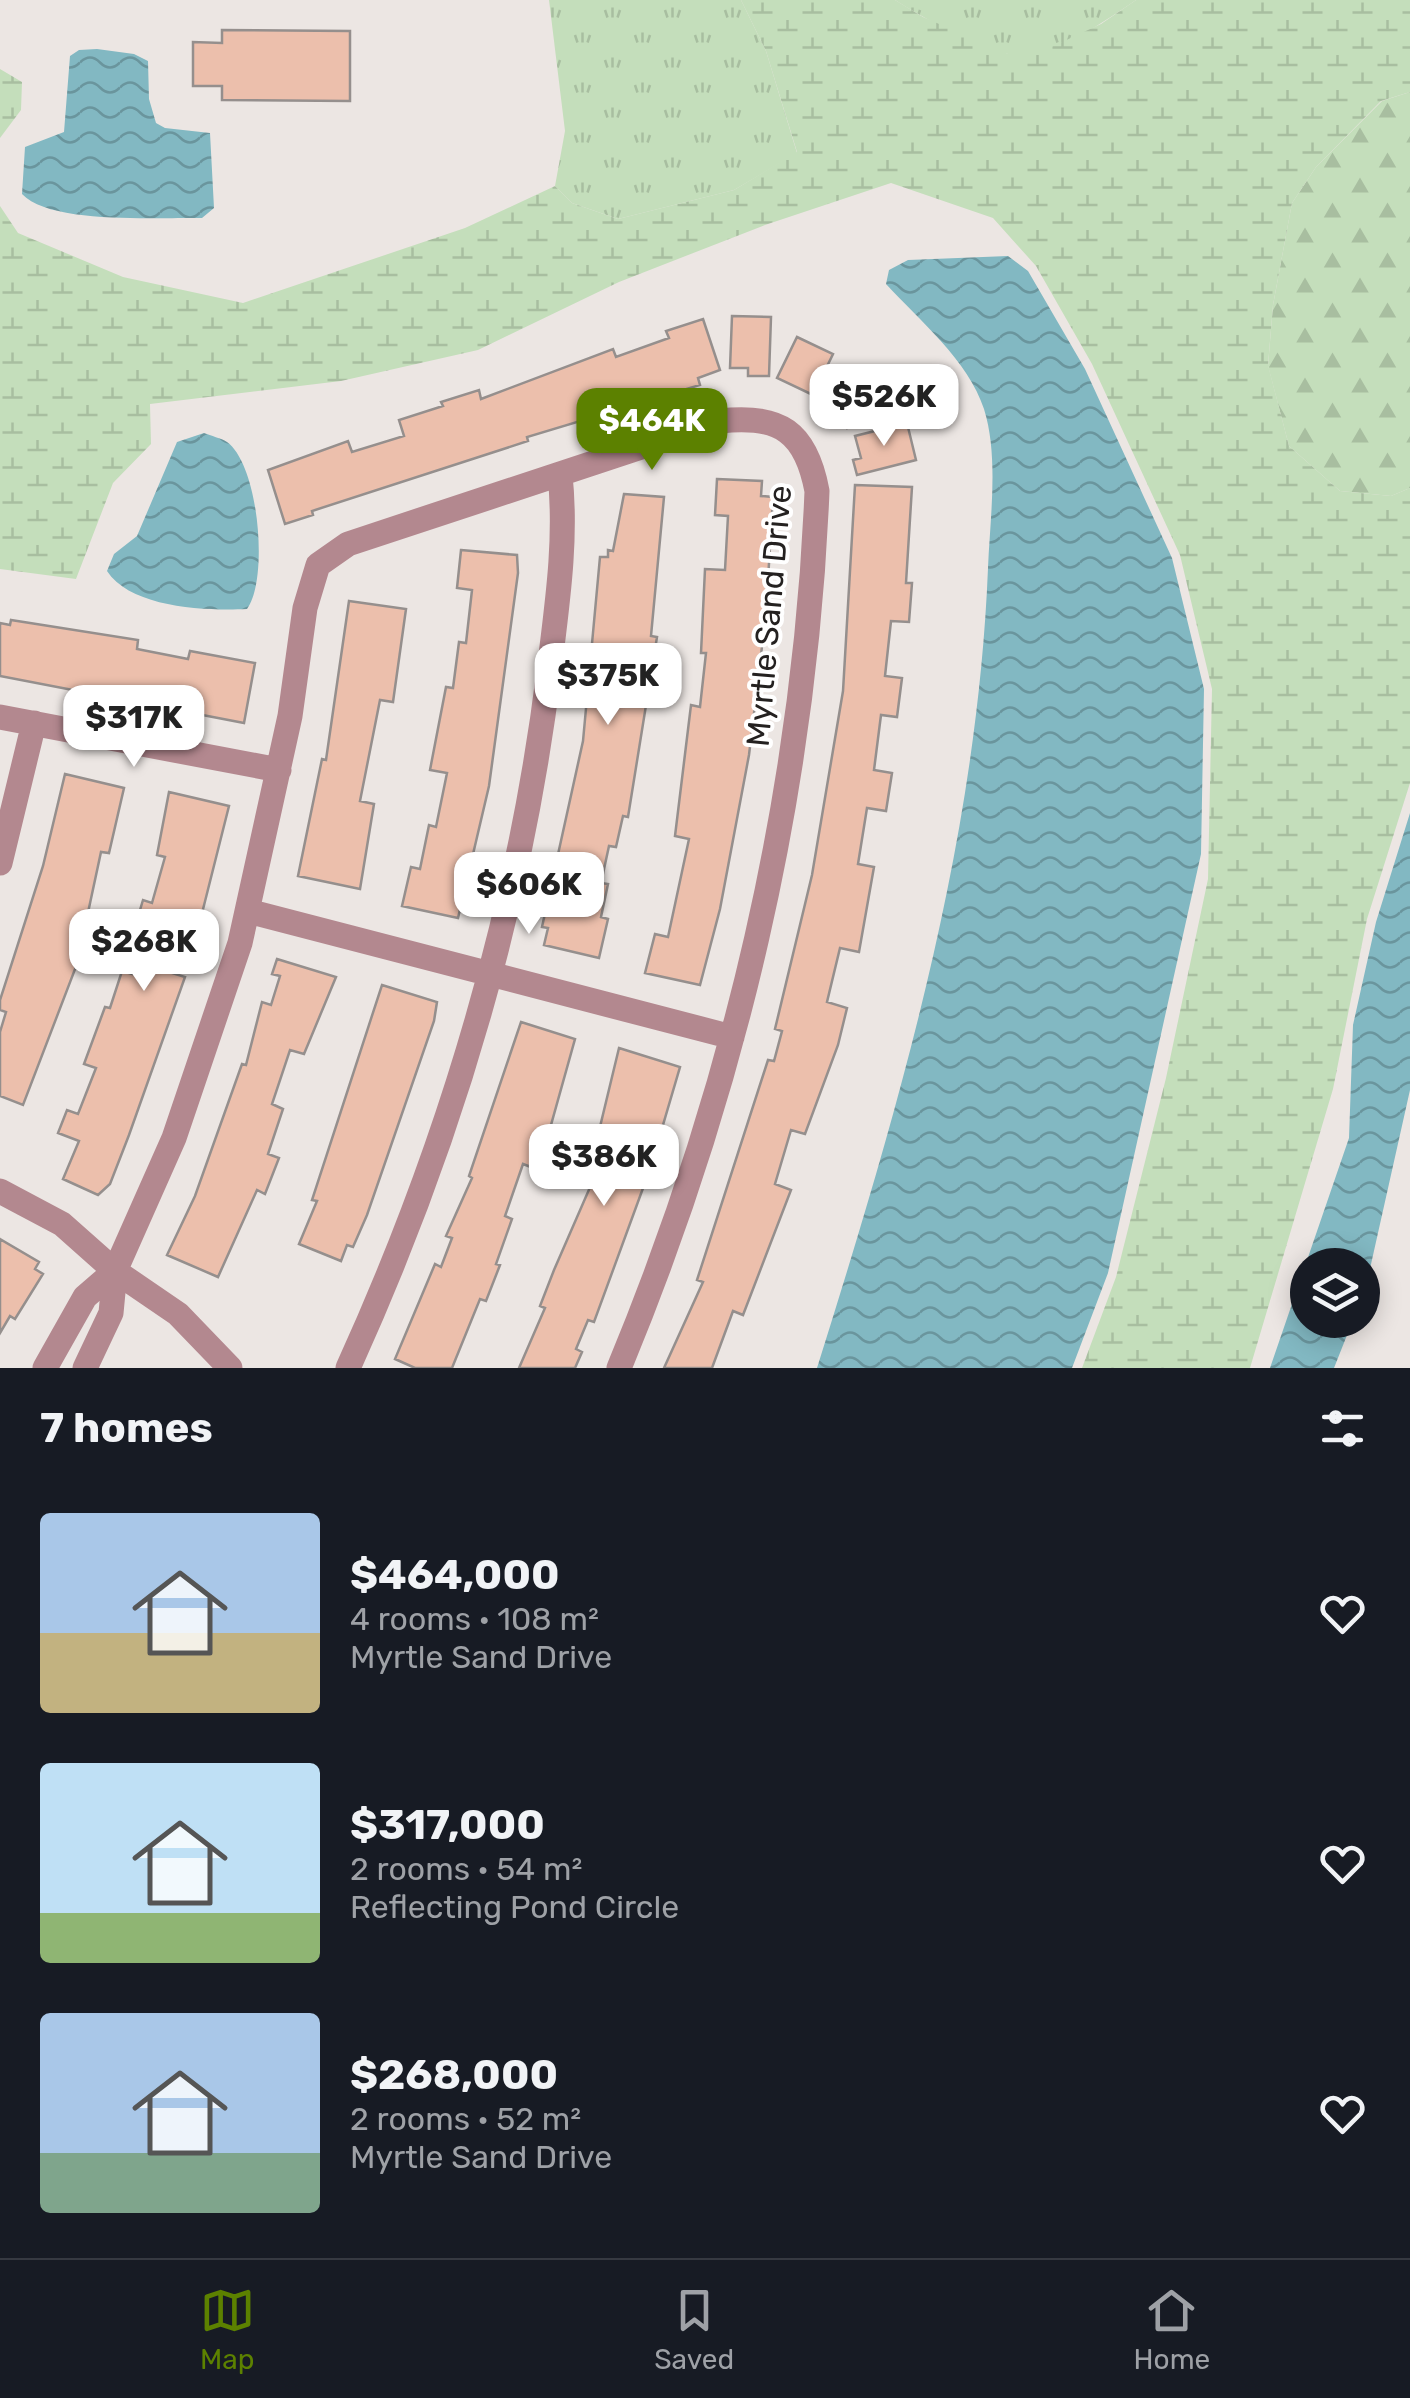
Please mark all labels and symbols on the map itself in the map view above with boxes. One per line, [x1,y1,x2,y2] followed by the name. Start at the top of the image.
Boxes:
[814,364,954,449] pin: $526K
[582,388,722,473] pin: $464K
[739,484,799,748] street label: Myrtle Sand Drive
[538,643,678,728] pin: $375K
[64,685,204,770] pin: $317K
[459,852,599,937] pin: $606K
[74,909,214,994] pin: $268K
[534,1124,674,1209] pin: $386K

